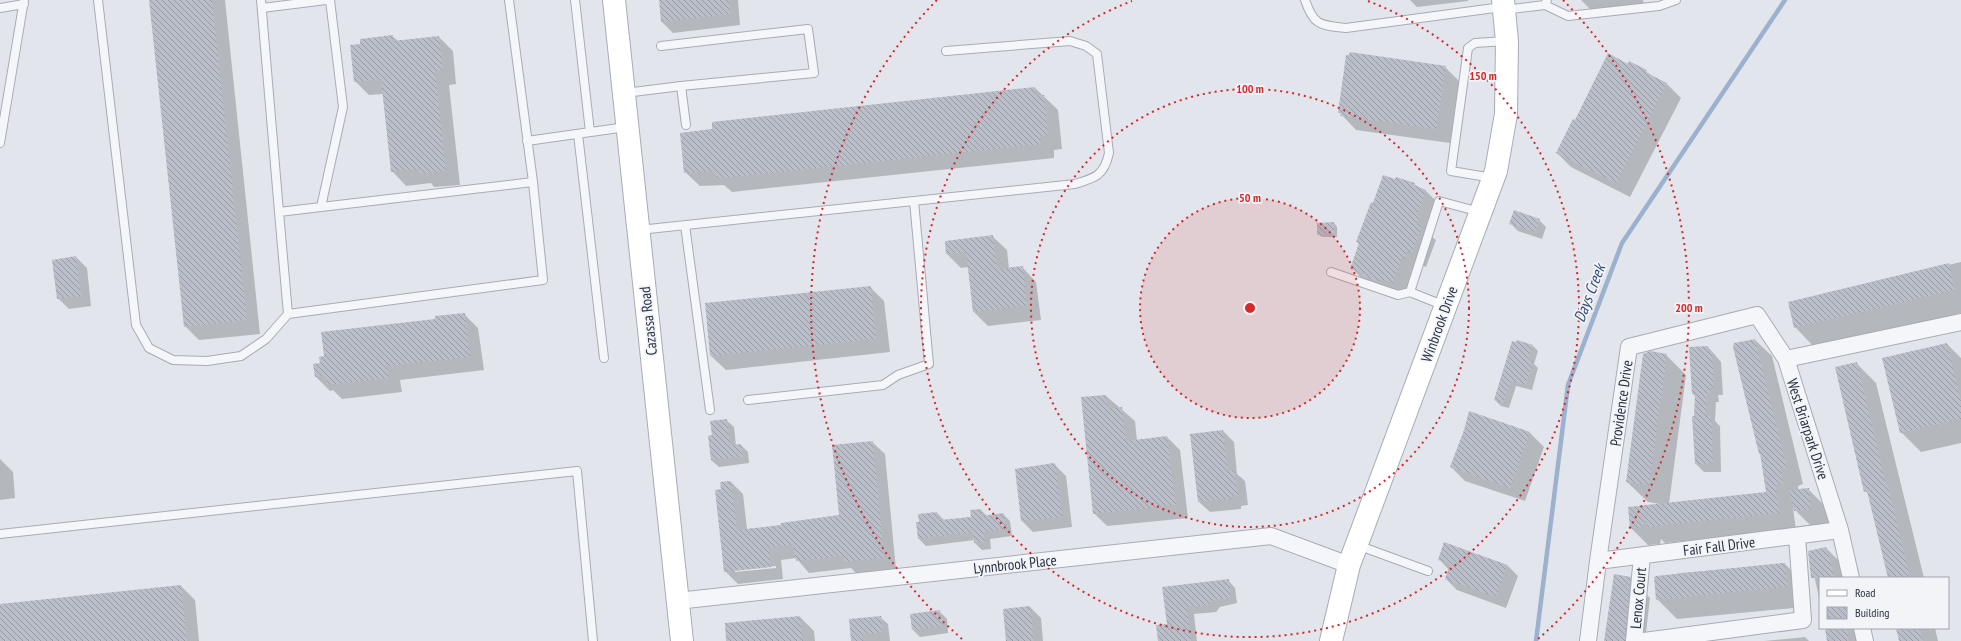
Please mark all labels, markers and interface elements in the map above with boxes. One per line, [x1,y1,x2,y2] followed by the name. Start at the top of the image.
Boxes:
[1469,68,1497,83] text: 150 m
[1236,81,1264,96] text: 100 m
[1239,190,1261,205] text: 50 m
[1569,260,1610,325] water label: Days Creek
[1416,283,1462,365] street label: Winbrook Drive
[635,286,661,356] street label: Cazassa Road
[1675,300,1703,315] text: 200 m
[1243,301,1257,315] centre of rings
[1606,359,1636,447] street label: Providence Drive
[1783,376,1833,482] street label: West Briarpark Drive
[1682,532,1756,560] street label: Fair Fall Drive
[972,550,1058,578] street label: Lynnbrook Place
[1626,567,1650,629] street label: Lenox Court
[1819,577,1949,629] legend
[1855,585,1875,600] text: Road
[1855,605,1890,620] text: Building

